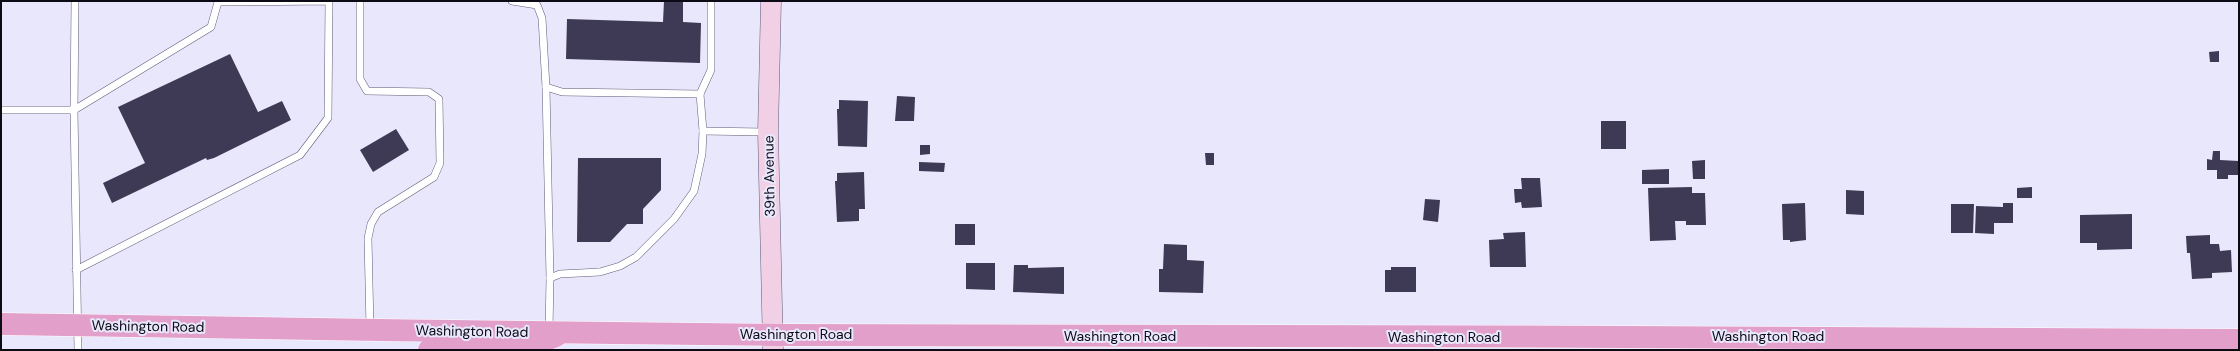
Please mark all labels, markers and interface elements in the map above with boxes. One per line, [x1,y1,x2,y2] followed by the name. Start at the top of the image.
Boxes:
[759,135,779,217] street label: 39th Avenue
[91,316,205,336] street label: Washington Road
[415,321,529,341] street label: Washington Road
[740,325,852,343] street label: Washington Road
[1064,327,1176,345] street label: Washington Road
[1712,327,1824,345] street label: Washington Road
[1388,328,1500,346] street label: Washington Road

